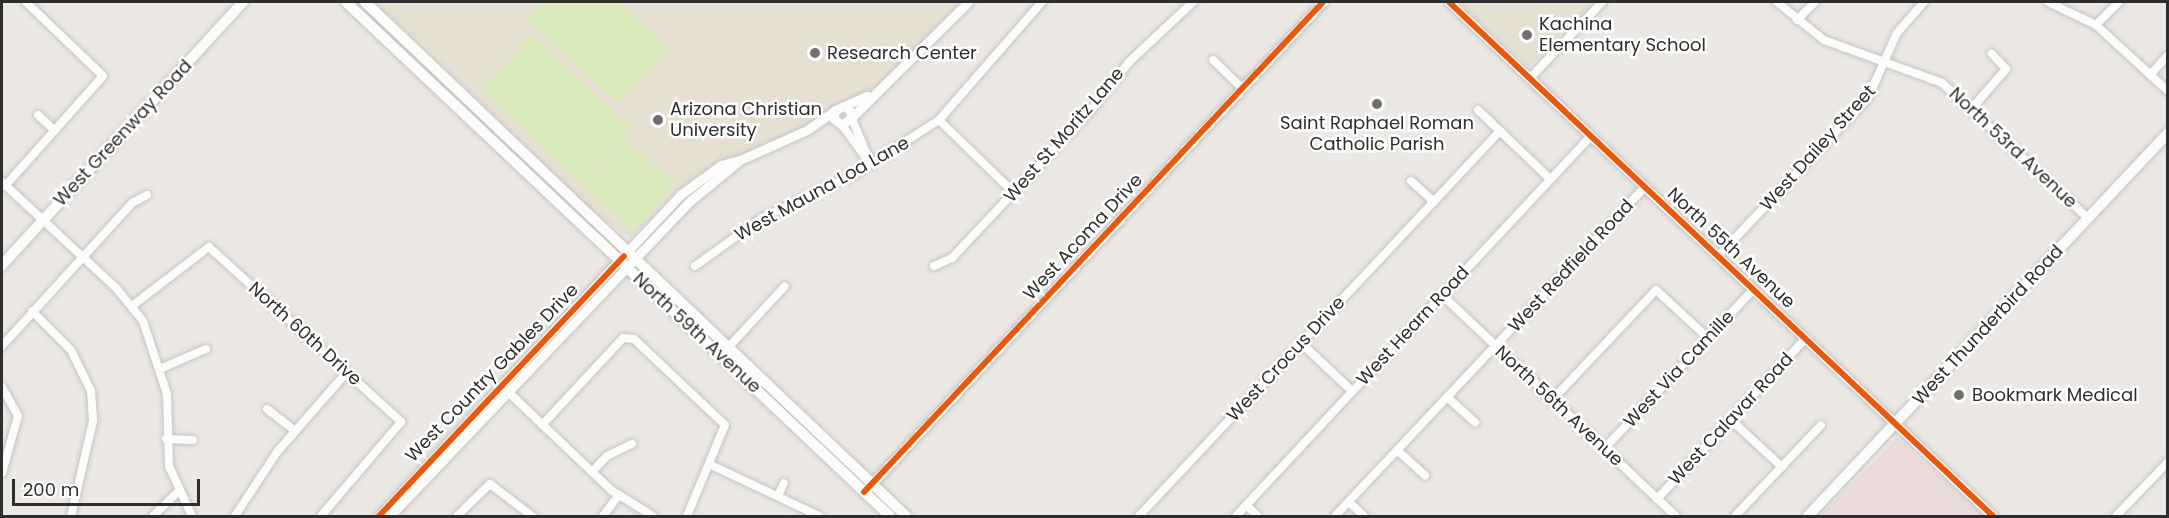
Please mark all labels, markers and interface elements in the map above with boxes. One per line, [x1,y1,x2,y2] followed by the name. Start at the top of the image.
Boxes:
[1539,14,1706,57] place label: Kachina Elementary School
[1520,28,1534,42] marker: Kachina Elementary School
[827,42,977,64] place label: Research Center
[808,46,822,60] marker: Research Center
[49,55,197,211] street label: West Greenway Road
[1000,63,1128,207] street label: West St Moritz Lane
[1756,81,1880,215] street label: West Dailey Street
[1945,83,2081,213] street label: North 53rd Avenue
[1370,97,1384,111] marker: Saint Raphael Roman Catholic Parish
[670,99,822,142] place label: Arizona Christian University
[651,113,665,127] marker: Arizona Christian University
[1280,113,1474,156] place label: Saint Raphael Roman Catholic Parish
[731,132,913,246] street label: West Mauna Loa Lane
[1019,169,1147,305] street label: West Acoma Drive
[1663,183,1799,313] street label: North 55th Avenue
[1504,195,1638,337] street label: West Redfield Road
[1908,241,2068,409] street label: West Thunderbird Road
[1352,262,1474,390] street label: West Hearn Road
[629,268,765,398] street label: North 59th Avenue
[244,278,366,390] street label: North 60th Drive
[401,279,583,467] street label: West Country Gables Drive
[1222,292,1350,426] street label: West Crocus Drive
[1619,306,1739,432] street label: West Via Camille
[1491,341,1627,471] street label: North 56th Avenue
[1664,348,1798,490] street label: West Calavar Road
[1972,384,2138,406] place label: Bookmark Medical
[1950,386,1968,404] marker: Bookmark Medical
[15,467,202,505] scale bar
[23,477,79,502] text: 200 m

